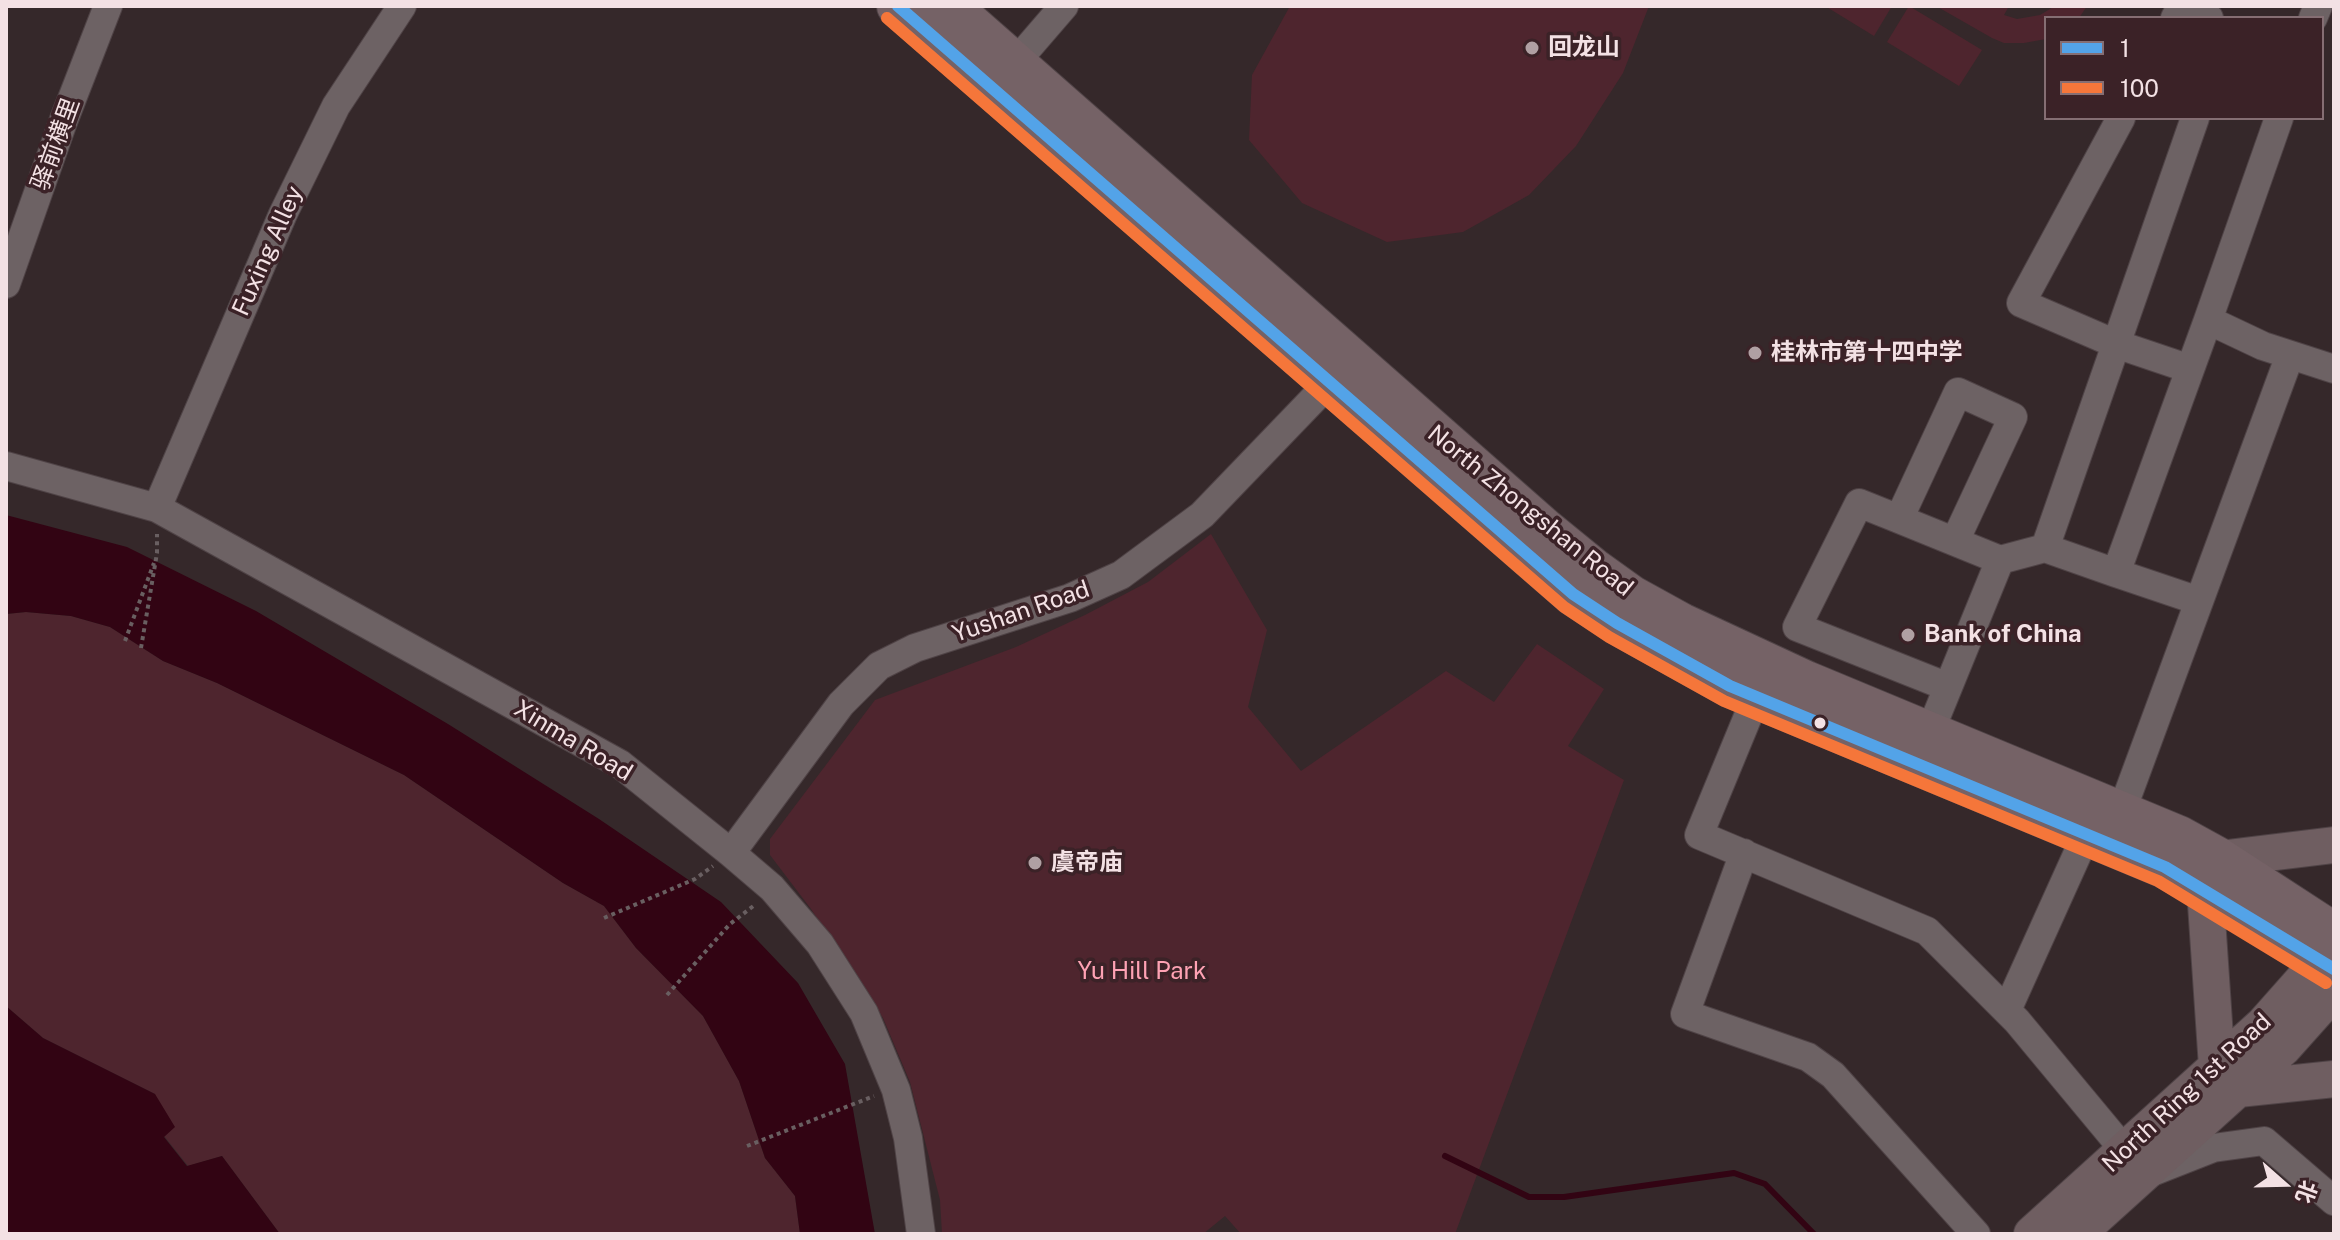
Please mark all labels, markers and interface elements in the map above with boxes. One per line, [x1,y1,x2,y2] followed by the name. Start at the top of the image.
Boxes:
[2044,16,2324,120] legend
[1548,34,1620,62] place label: 回龙山
[2120,34,2130,62] text: 1
[1523,39,1541,57] marker: 回龙山
[2120,74,2159,102] text: 100
[26,94,86,194] street label: 驿前横里
[227,182,309,320] street label: Fuxing Alley
[1771,339,1963,367] place label: 桂林市第十四中学
[1746,344,1764,362] marker: 桂林市第十四中学
[1421,419,1639,603] street label: North Zhongshan Road
[949,575,1093,649] street label: Yushan Road
[1924,621,2082,649] place label: Bank of China
[1899,626,1917,644] marker: Bank of China
[509,694,637,788] street label: Xinma Road
[1812,715,1828,731] unlabelled marker
[1051,849,1123,877] place label: 虞帝庙
[1026,854,1044,872] marker: 虞帝庙
[1078,958,1206,986] park label: Yu Hill Park
[2097,1007,2277,1179] street label: North Ring 1st Road
[2244,1144,2324,1224] north arrow
[2291,1177,2323,1207] text: 北

